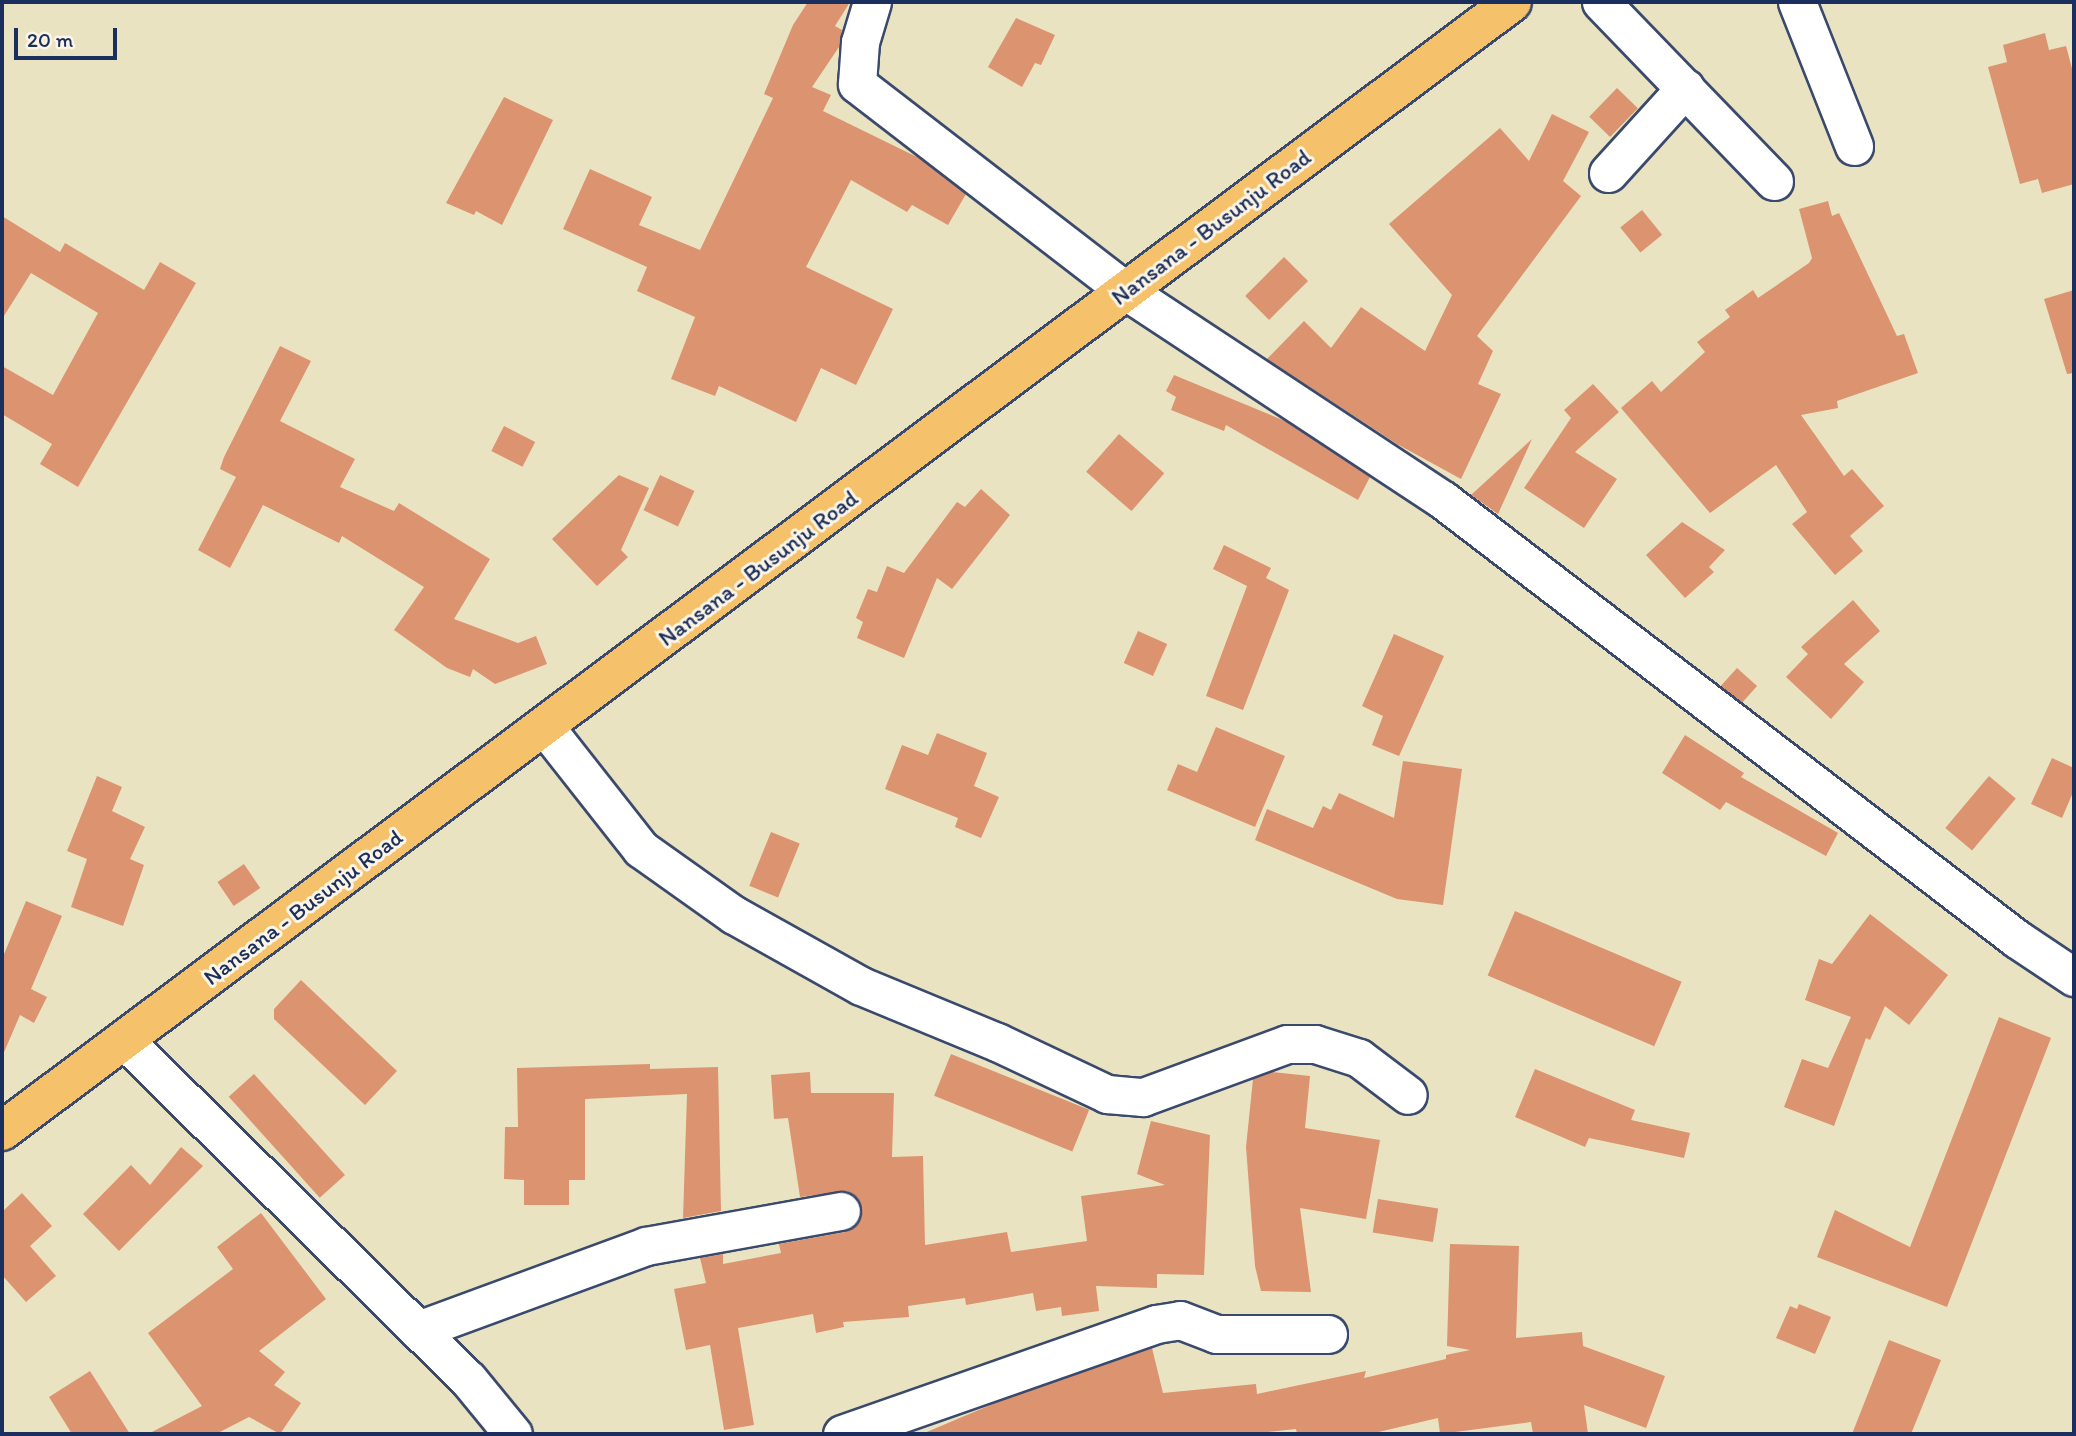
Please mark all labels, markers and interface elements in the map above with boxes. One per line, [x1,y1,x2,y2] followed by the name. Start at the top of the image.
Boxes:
[18,14,121,58] scale bar
[27,27,73,52] text: 20 m
[1106,143,1316,311] street label: Nansana - Busunju Road
[653,484,863,652] street label: Nansana - Busunju Road
[198,823,408,991] street label: Nansana - Busunju Road

